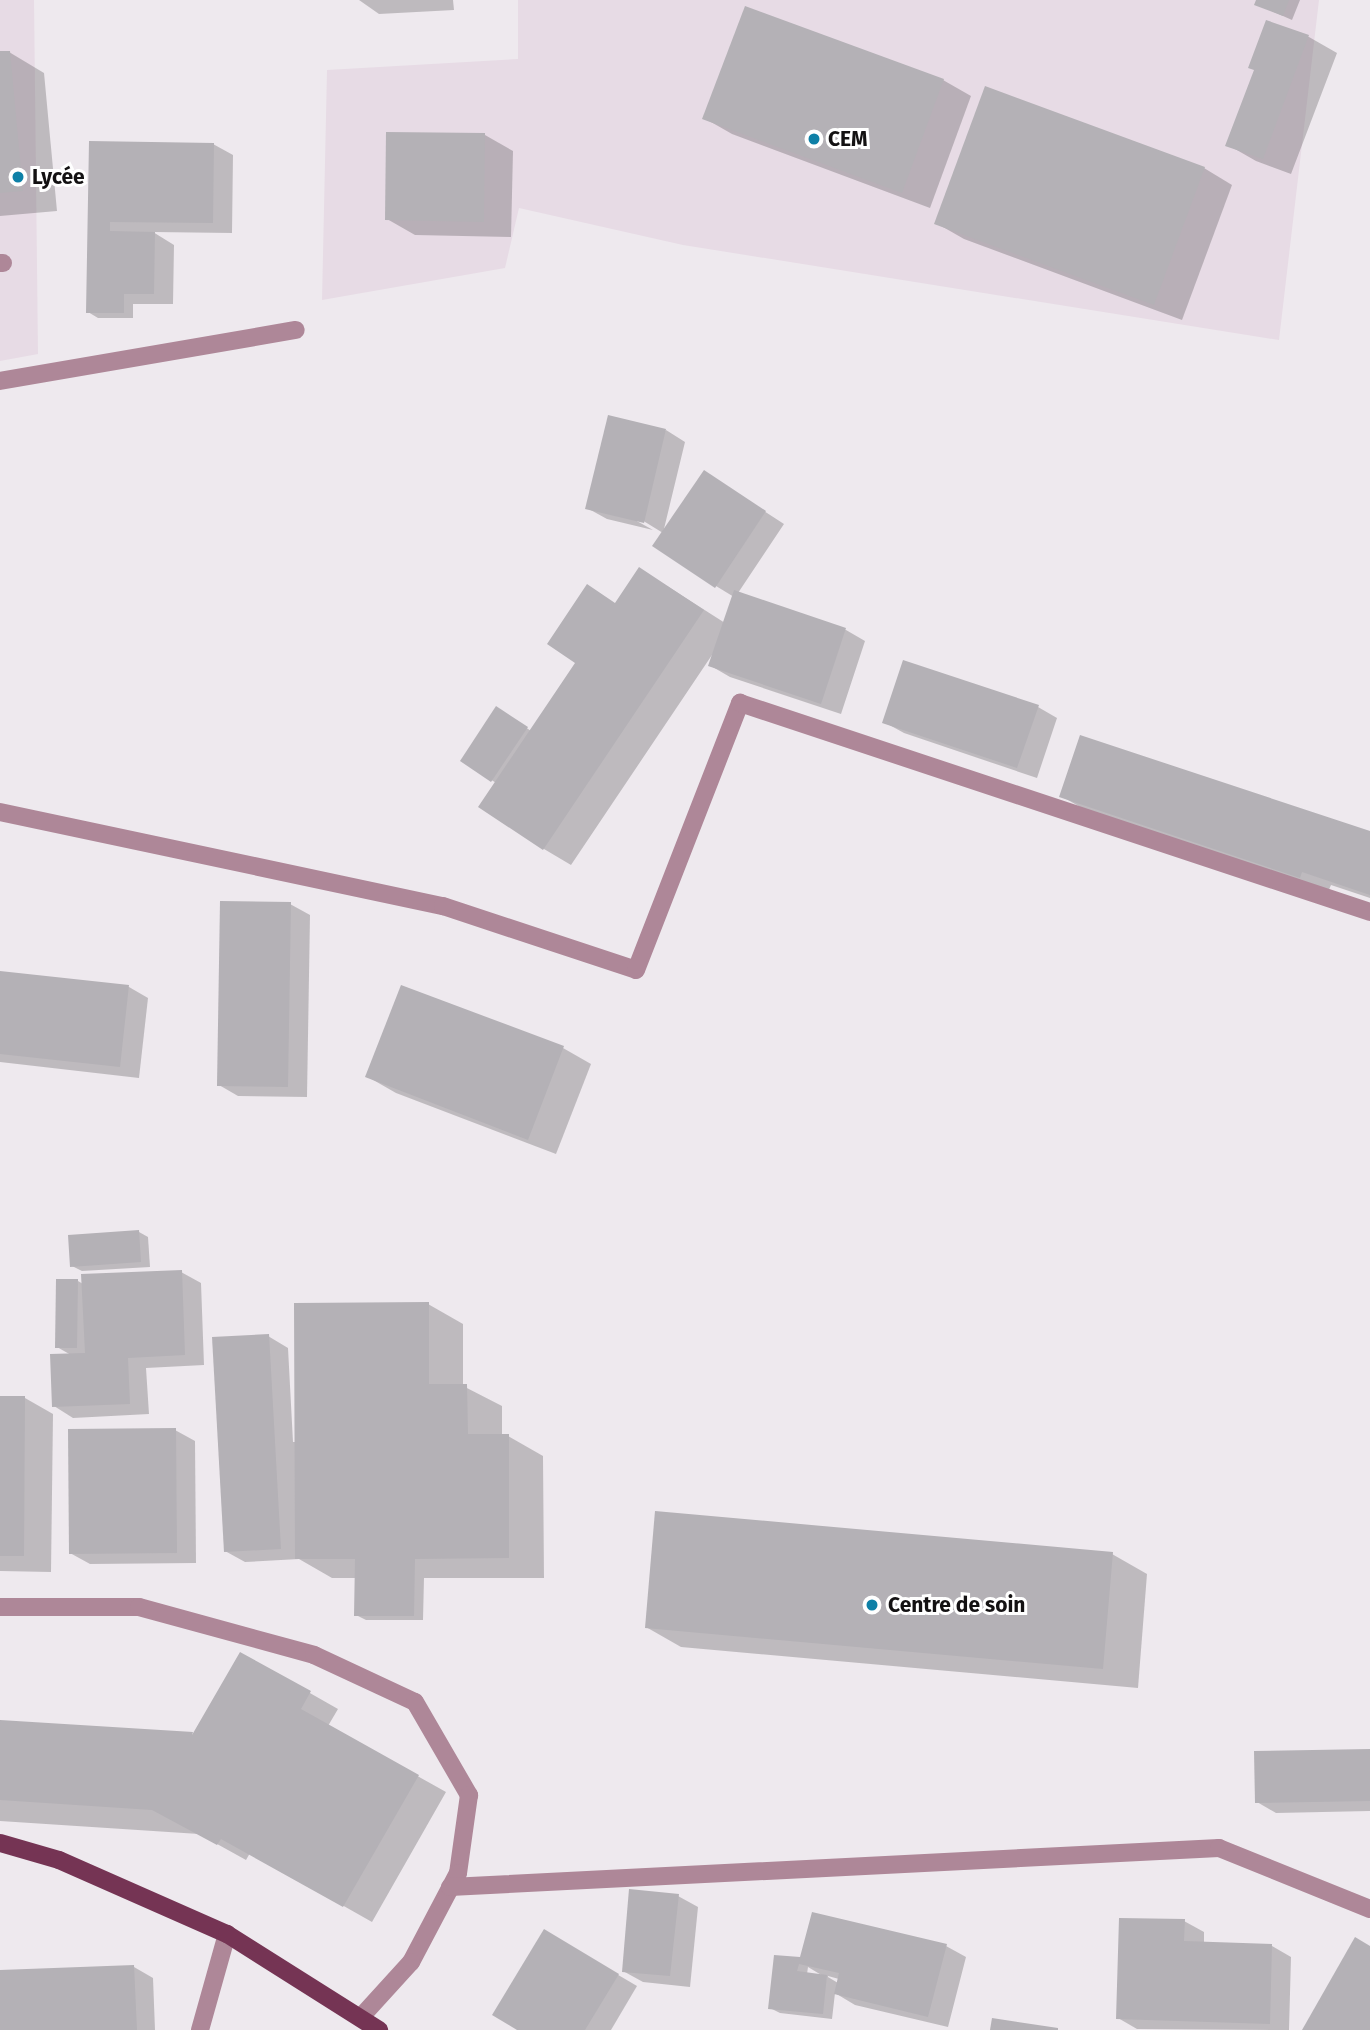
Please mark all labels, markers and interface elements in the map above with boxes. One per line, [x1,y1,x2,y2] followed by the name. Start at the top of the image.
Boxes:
[828,126,868,152] place label: CEM
[806,131,822,147] marker: CEM
[32,164,85,190] place label: Lycée
[10,169,26,185] marker: Lycée
[888,1592,1025,1618] place label: Centre de soin
[862,1595,882,1615] marker: Centre de soin

